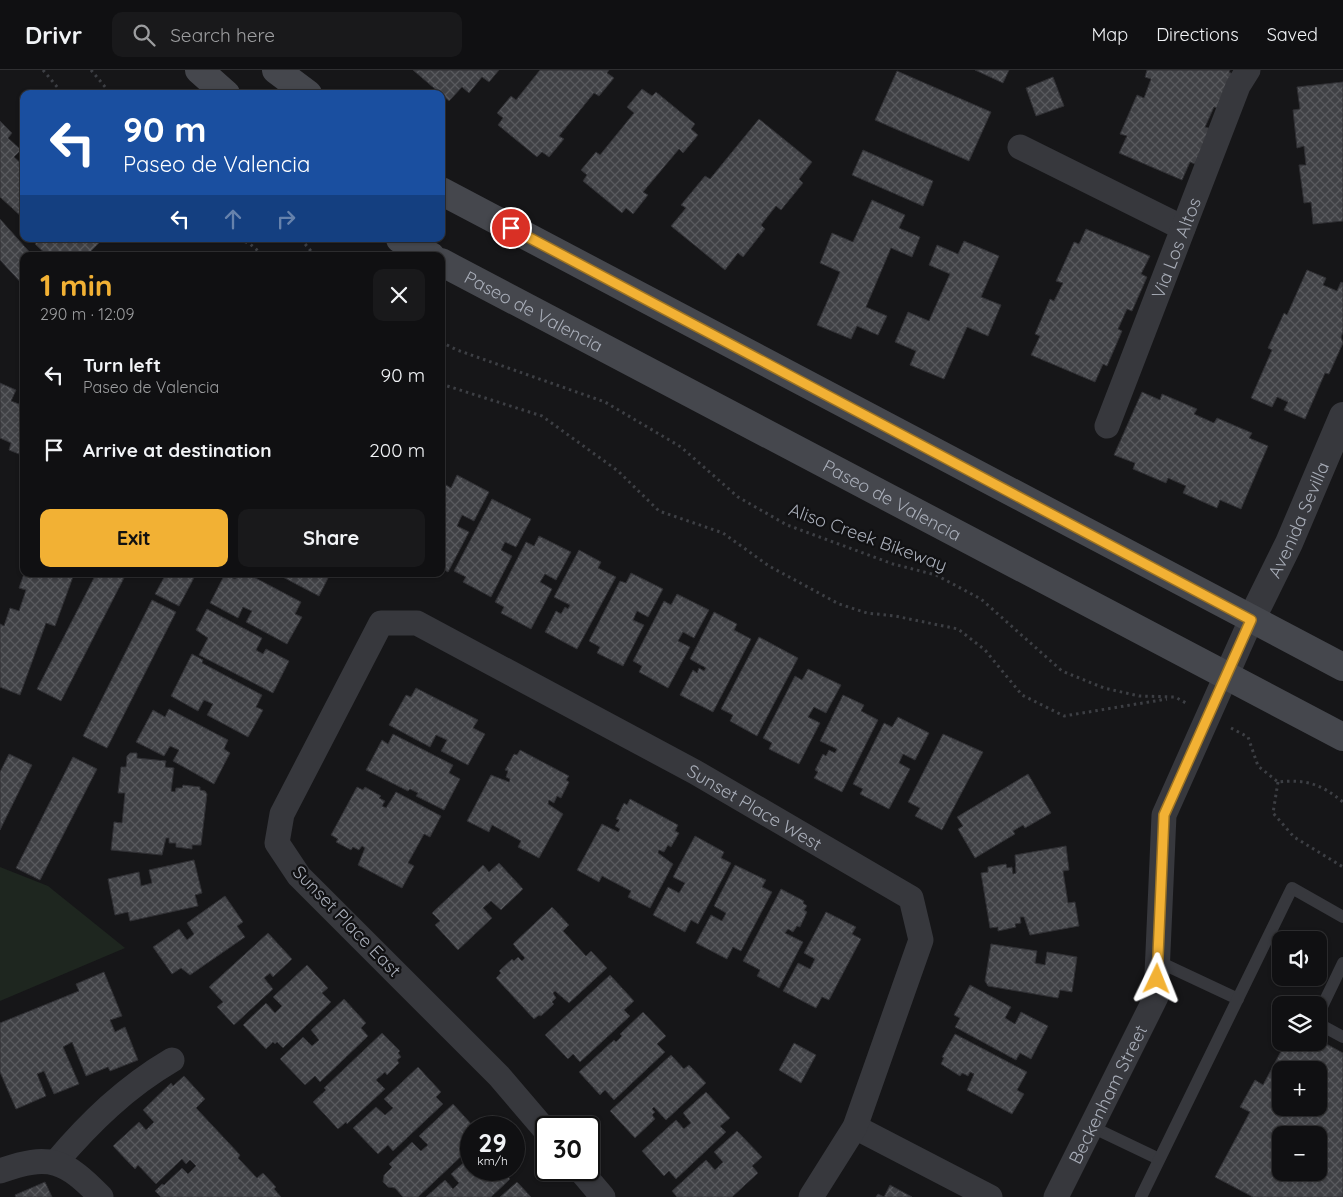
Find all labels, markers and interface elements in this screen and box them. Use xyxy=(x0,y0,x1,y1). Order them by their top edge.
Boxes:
search box xyxy=(112,12,462,57)
text: Drivr xyxy=(25,20,82,50)
icon: search xyxy=(130,21,158,49)
text: Search here xyxy=(170,23,275,47)
text: Map xyxy=(1091,23,1128,46)
text: Directions xyxy=(1156,23,1239,46)
text: Saved xyxy=(1267,23,1318,46)
text: 90 m xyxy=(123,107,206,151)
icon: left xyxy=(40,110,105,175)
text: Paseo de Valencia xyxy=(123,150,310,178)
street label: Via Los Altos xyxy=(1146,194,1206,302)
icon: left xyxy=(166,205,194,233)
icon: ahead xyxy=(219,205,247,233)
icon: right xyxy=(272,205,300,233)
pin xyxy=(490,207,532,249)
icon: arrive xyxy=(497,214,525,242)
street label: Paseo de Valencia xyxy=(461,265,607,357)
text: 1 min xyxy=(40,266,113,304)
button: close xyxy=(373,269,425,321)
text: 290 m · 12:09 xyxy=(40,304,134,324)
text: Turn left xyxy=(83,353,161,377)
icon: left xyxy=(40,361,68,389)
text: 90 m xyxy=(381,363,425,387)
text: Paseo de Valencia xyxy=(83,377,219,397)
icon: arrive xyxy=(40,436,68,464)
text: Arrive at destination xyxy=(83,438,272,462)
text: 200 m xyxy=(369,438,425,462)
street label: Paseo de Valencia xyxy=(819,454,965,546)
street label: Avenida Sevilla xyxy=(1262,458,1334,581)
street label: Aliso Creek Bikeway xyxy=(786,498,950,576)
button: Exit xyxy=(40,509,228,567)
button: Share xyxy=(238,509,425,567)
street label: Sunset Place West xyxy=(683,759,826,855)
street label: Sunset Place East xyxy=(288,860,406,982)
map controls xyxy=(1272,931,1327,1181)
button: sound xyxy=(1272,931,1327,986)
position arrow xyxy=(1130,952,1182,1004)
button: layers xyxy=(1272,996,1327,1051)
street label: Beckenham Street xyxy=(1063,1021,1152,1168)
button: + xyxy=(1272,1061,1327,1116)
speed limit sign: 30 xyxy=(535,1116,600,1181)
button: − xyxy=(1272,1126,1327,1181)
text: 29 xyxy=(478,1127,507,1158)
text: km/h xyxy=(477,1153,508,1168)

